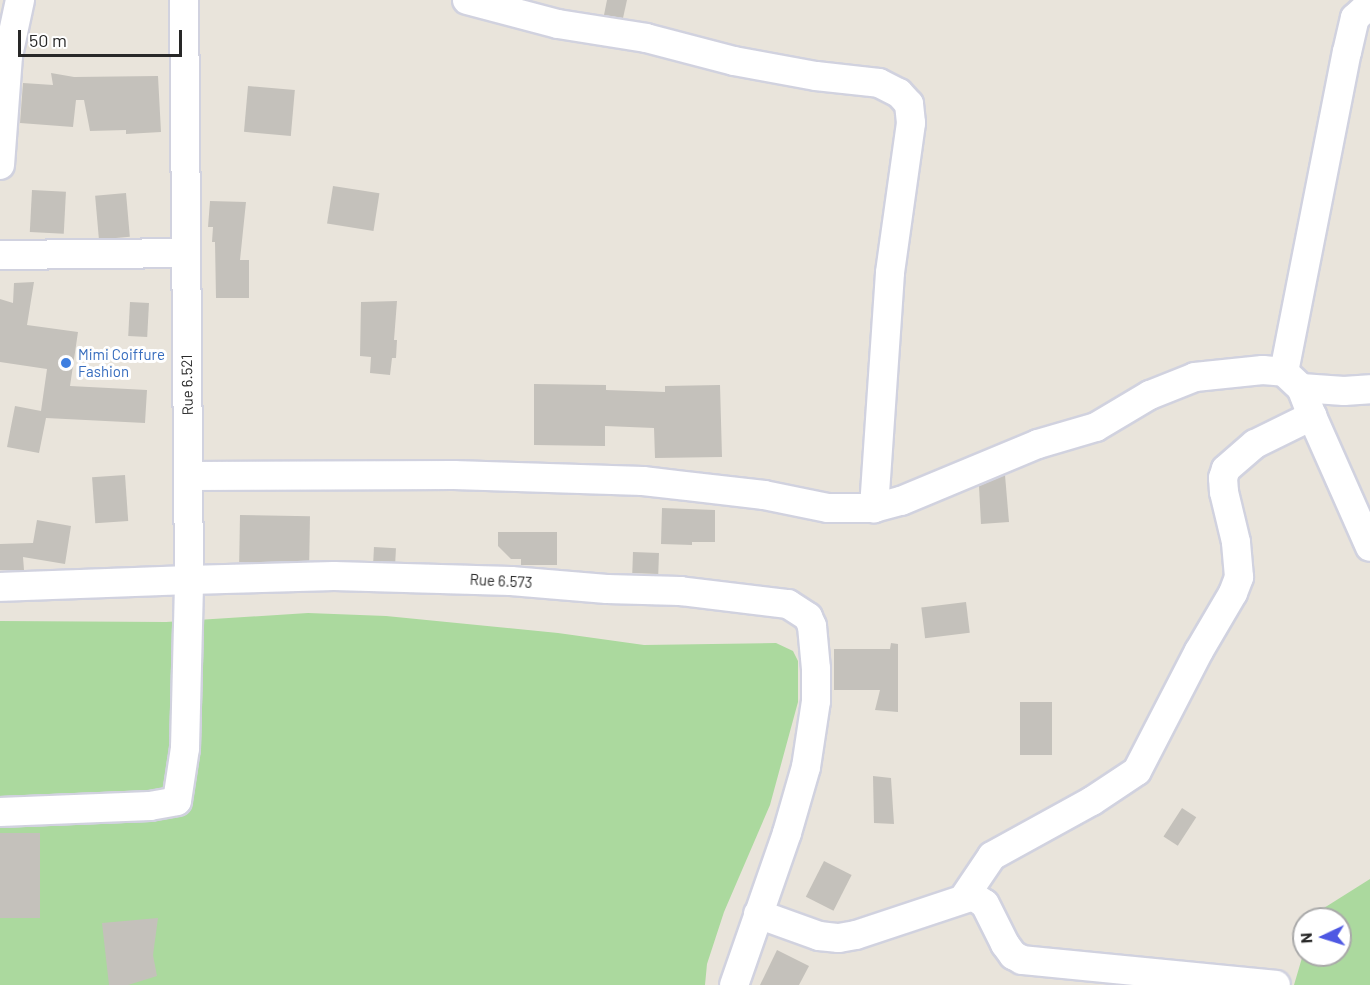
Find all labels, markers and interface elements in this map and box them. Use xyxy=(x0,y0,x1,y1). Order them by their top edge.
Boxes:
scale bar xyxy=(21,18,184,56)
text: 50 m xyxy=(29,29,67,51)
place label: Mimi Coiffure Fashion xyxy=(78,345,165,380)
street label: Rue 6.521 xyxy=(177,354,197,416)
marker: Mimi Coiffure Fashion xyxy=(59,356,73,370)
street label: Rue 6.573 xyxy=(469,570,533,592)
north arrow xyxy=(1292,907,1352,967)
text: N xyxy=(1296,932,1315,944)

